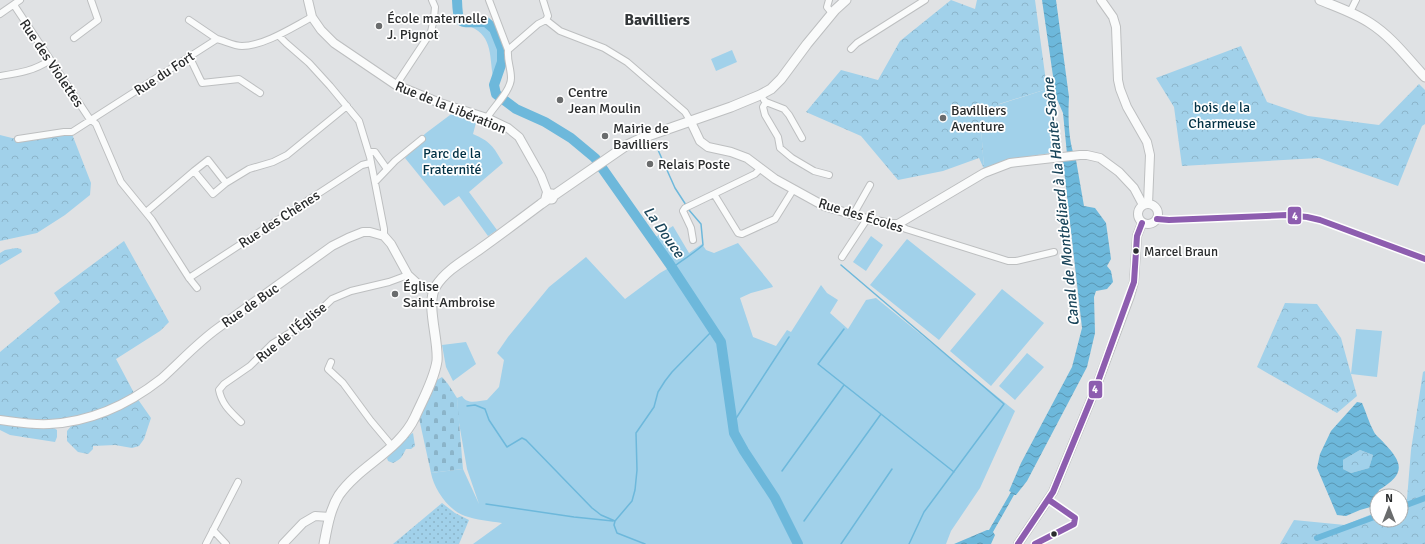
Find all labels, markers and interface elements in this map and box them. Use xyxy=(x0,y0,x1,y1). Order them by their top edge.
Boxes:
place label: École maternelle J. Pignot xyxy=(387,10,487,43)
district label: Bavilliers xyxy=(624,10,690,30)
street label: Rue des Violettes xyxy=(16,16,87,110)
marker: École maternelle J. Pignot xyxy=(374,21,384,31)
street label: Rue du Fort xyxy=(131,48,198,99)
water label: Canal de Montbéliard à la Haute-Saône xyxy=(1039,75,1083,327)
street label: Rue de la Libération xyxy=(393,77,509,138)
place label: Centre Jean Moulin xyxy=(568,84,641,117)
marker: Centre Jean Moulin xyxy=(555,95,565,105)
park label: bois de la Charmeuse xyxy=(1188,99,1256,132)
place label: Bavilliers Aventure xyxy=(951,102,1006,135)
marker: Bavilliers Aventure xyxy=(938,113,948,123)
place label: Mairie de Bavilliers xyxy=(613,120,669,153)
marker: Mairie de Bavilliers xyxy=(600,131,610,141)
park label: Parc de la Fraternité xyxy=(422,145,482,178)
place label: Relais Poste xyxy=(658,156,730,173)
marker: Relais Poste xyxy=(645,159,655,169)
street label: Rue des Chênes xyxy=(236,187,323,252)
street label: Rue des Écoles xyxy=(816,194,905,236)
water label: La Douce xyxy=(640,203,689,262)
line badge: 4 xyxy=(1287,206,1302,225)
text: 4 xyxy=(1292,210,1298,223)
place label: Marcel Braun xyxy=(1144,244,1218,260)
marker: Marcel Braun xyxy=(1131,246,1141,256)
place label: Église Saint-Ambroise xyxy=(403,278,495,311)
street label: Rue de Buc xyxy=(218,279,283,331)
marker: Église Saint-Ambroise xyxy=(390,289,400,299)
street label: Rue de l'Église xyxy=(253,299,330,366)
line badge: 4 xyxy=(1088,380,1103,399)
text: 4 xyxy=(1092,383,1098,396)
north arrow xyxy=(1369,488,1409,528)
text: N xyxy=(1385,492,1393,505)
unlabelled marker xyxy=(1049,529,1059,539)

